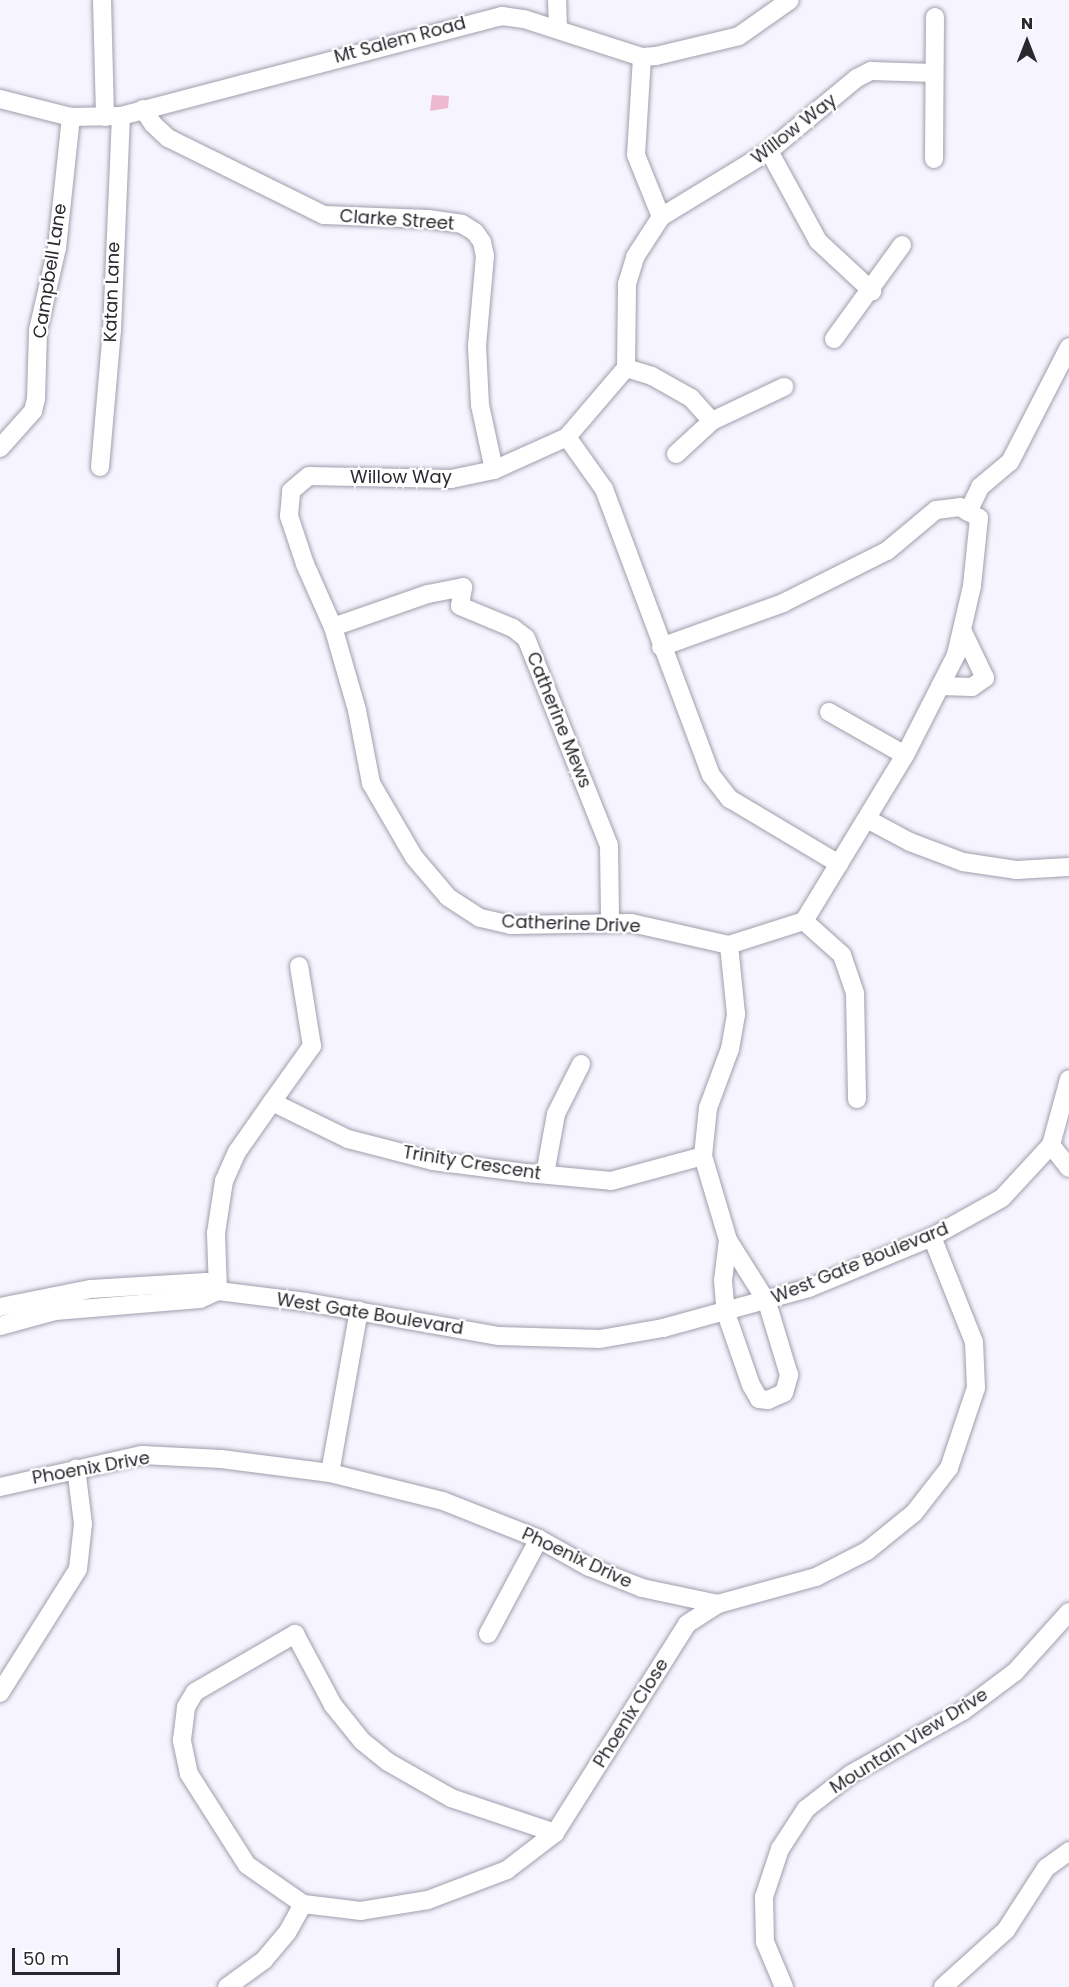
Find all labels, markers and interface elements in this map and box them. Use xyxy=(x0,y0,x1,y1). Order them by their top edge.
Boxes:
street label: Mt Salem Road xyxy=(332,12,468,68)
north arrow xyxy=(997,12,1057,72)
text: N xyxy=(1021,12,1033,35)
street label: Willow Way xyxy=(747,89,841,169)
street label: Campbell Lane xyxy=(29,202,71,340)
street label: Clarke Street xyxy=(339,205,455,235)
street label: Katan Lane xyxy=(99,241,125,343)
street label: Willow Way xyxy=(350,466,452,488)
street label: Catherine Mews xyxy=(522,649,596,791)
street label: Catherine Drive xyxy=(501,911,641,937)
street label: Trinity Crescent xyxy=(401,1141,543,1185)
street label: West Gate Boulevard xyxy=(768,1218,952,1308)
street label: West Gate Boulevard xyxy=(275,1289,465,1339)
street label: Phoenix Drive xyxy=(30,1447,152,1489)
street label: Phoenix Drive xyxy=(518,1523,636,1593)
street label: Phoenix Close xyxy=(589,1655,673,1771)
street label: Mountain View Drive xyxy=(826,1684,992,1798)
scale bar xyxy=(15,1936,123,1974)
text: 50 m xyxy=(23,1946,69,1971)

